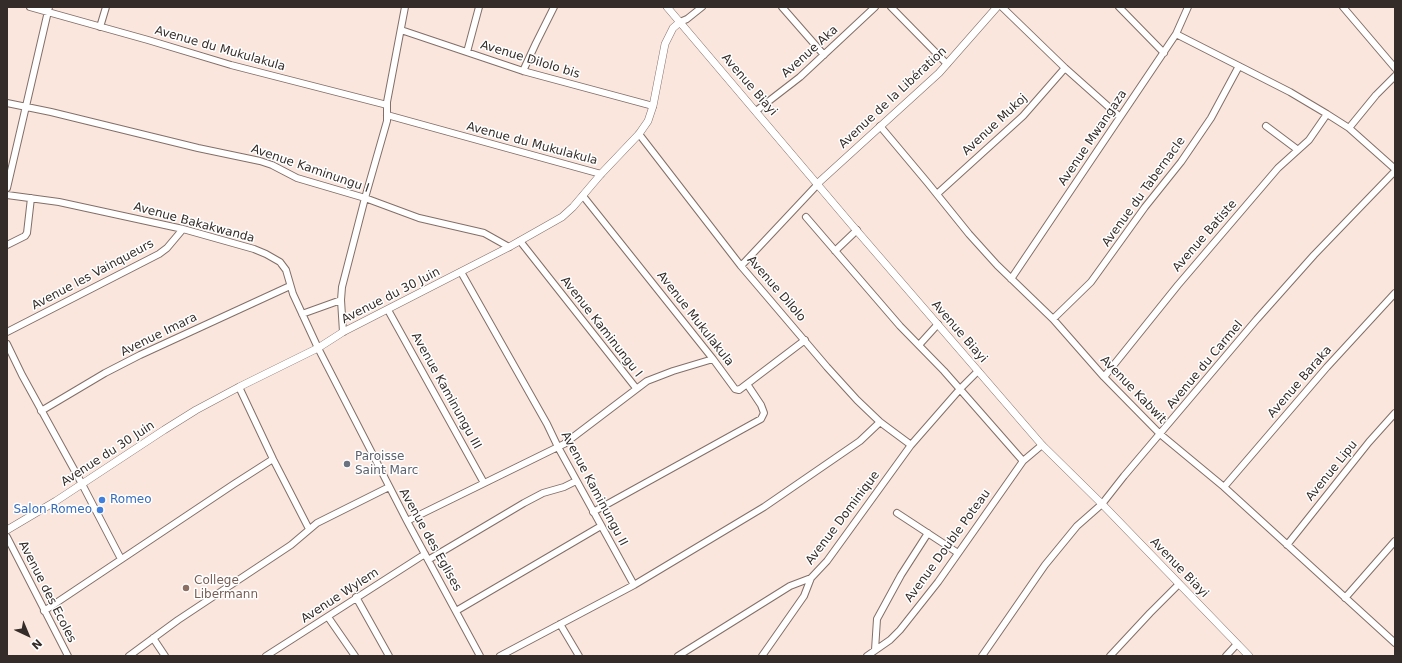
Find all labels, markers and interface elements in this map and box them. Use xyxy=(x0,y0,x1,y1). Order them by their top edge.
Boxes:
street label: Avenue du Mukulakula xyxy=(153,23,287,75)
street label: Avenue Aka xyxy=(779,23,841,81)
street label: Avenue Dilolo bis xyxy=(478,38,582,82)
street label: Avenue de la Libération xyxy=(836,44,950,152)
street label: Avenue Biayi xyxy=(718,51,780,119)
street label: Avenue Mwangaza xyxy=(1056,87,1130,189)
street label: Avenue Mukoj xyxy=(960,91,1030,159)
street label: Avenue du Mukulakula xyxy=(465,120,599,168)
street label: Avenue du Tabernacle xyxy=(1099,134,1189,250)
street label: Avenue Kaminungu I xyxy=(249,142,371,196)
street label: Avenue Batiste xyxy=(1170,197,1240,275)
street label: Avenue Bakakwanda xyxy=(132,200,256,246)
street label: Avenue les Vainqueurs xyxy=(30,237,156,313)
street label: Avenue Dilolo xyxy=(744,253,808,325)
street label: Avenue du 30 Juin xyxy=(339,265,443,327)
street label: Avenue Mukulakula xyxy=(654,269,736,369)
street label: Avenue Kaminungu I xyxy=(557,274,645,380)
street label: Avenue Biayi xyxy=(928,298,990,366)
street label: Avenue Imara xyxy=(118,310,200,360)
street label: Avenue du Carmel xyxy=(1164,318,1246,412)
street label: Avenue Kaminungu III xyxy=(408,330,484,452)
street label: Avenue Baraka xyxy=(1265,343,1335,421)
street label: Avenue Kabwit xyxy=(1097,353,1169,427)
street label: Avenue du 30 Juin xyxy=(59,418,157,490)
street label: Avenue Kaminungu II xyxy=(558,429,630,549)
street label: Avenue Lipu xyxy=(1303,438,1361,504)
place label: Paroisse Saint Marc xyxy=(355,450,418,478)
marker: Paroisse Saint Marc xyxy=(342,459,352,469)
street label: Avenue Dominique xyxy=(803,468,883,568)
street label: Avenue des Eglises xyxy=(396,486,464,594)
street label: Avenue Double Poteau xyxy=(902,487,994,605)
place label: Romeo xyxy=(110,493,152,507)
marker: Romeo xyxy=(97,495,107,505)
place label: Salon Romeo xyxy=(13,503,92,517)
marker: Salon Romeo xyxy=(95,505,105,515)
street label: Avenue Biayi xyxy=(1147,535,1211,601)
street label: Avenue des Ecoles xyxy=(15,539,79,645)
street label: Avenue Wylem xyxy=(299,566,381,626)
place label: College Libermann xyxy=(194,574,258,602)
marker: College Libermann xyxy=(181,583,191,593)
north arrow xyxy=(8,615,48,655)
text: N xyxy=(29,636,45,652)

